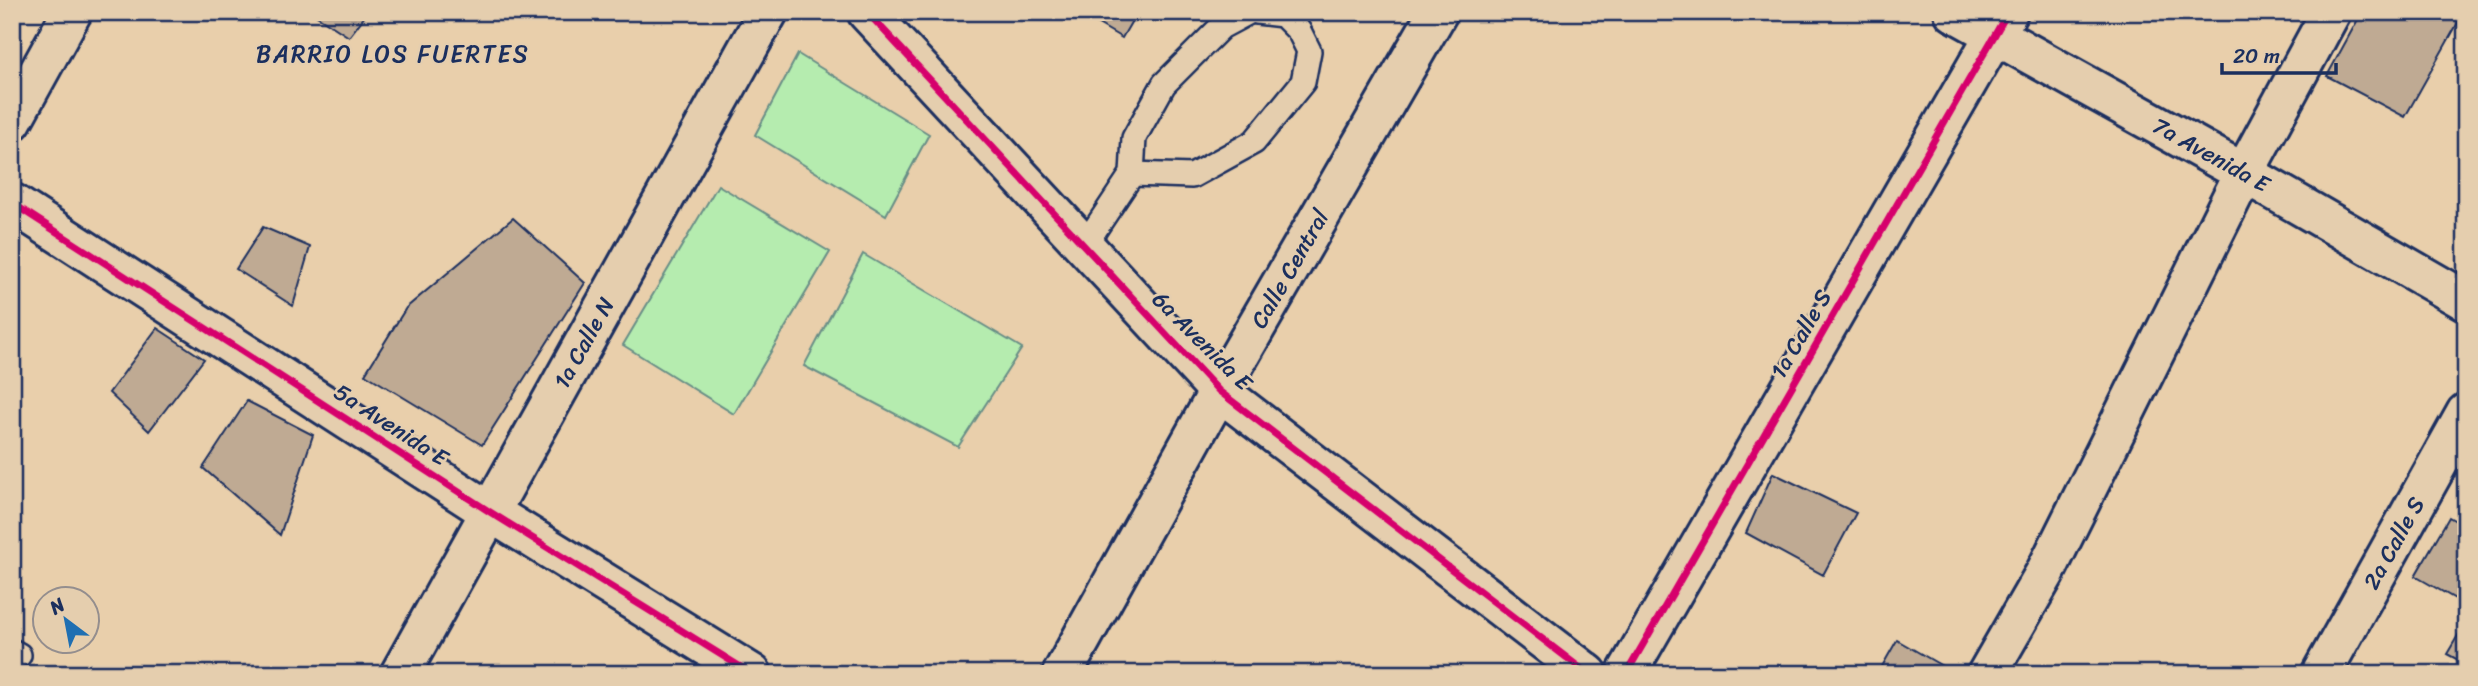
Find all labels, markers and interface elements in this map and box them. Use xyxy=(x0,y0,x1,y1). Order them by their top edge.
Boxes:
scale bar xyxy=(2222,32,2336,76)
district label: BARRIO LOS FUERTES xyxy=(256,33,530,75)
text: 20 m xyxy=(2233,37,2280,75)
street label: 7a Avenida E xyxy=(2144,106,2279,205)
street label: Calle Central xyxy=(1239,201,1341,337)
street label: 6a Avenida E xyxy=(1142,281,1263,402)
street label: 1a Calle S xyxy=(1759,281,1843,387)
street label: 1a Calle N xyxy=(542,289,626,397)
street label: 5a Avenida E xyxy=(325,372,458,478)
street label: 2a Calle S xyxy=(2352,489,2436,597)
north arrow xyxy=(32,584,102,654)
text: N xyxy=(42,588,72,624)

